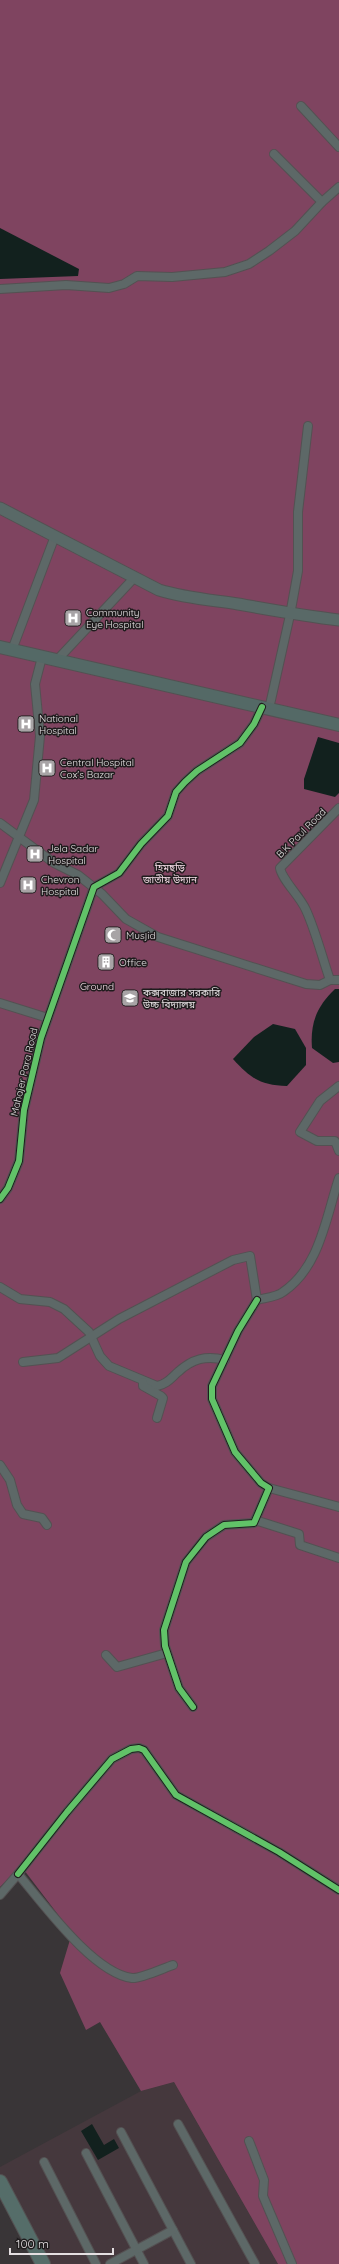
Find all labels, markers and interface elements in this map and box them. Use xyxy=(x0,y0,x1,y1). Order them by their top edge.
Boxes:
place label: Community Eye Hospital xyxy=(86,606,143,631)
hospital icon: Community Eye Hospital xyxy=(63,608,83,628)
place label: National Hospital xyxy=(39,712,78,737)
hospital icon: National Hospital xyxy=(16,714,36,734)
place label: Central Hospital Cox's Bazar xyxy=(60,756,134,781)
hospital icon: Central Hospital Cox's Bazar xyxy=(37,758,57,778)
street label: B.K Paul Road xyxy=(273,805,329,861)
place label: Jela Sadar Hospital xyxy=(48,842,98,867)
hospital icon: Jela Sadar Hospital xyxy=(25,844,45,864)
park label: হিমছড়ি জাতীয় উদ্যান xyxy=(142,861,198,886)
place label: Chevron Hospital xyxy=(41,873,80,898)
hospital icon: Chevron Hospital xyxy=(18,875,38,895)
mosque icon: Musjid xyxy=(103,925,123,945)
place label: Musjid xyxy=(126,929,156,942)
building icon: Office xyxy=(96,952,116,972)
place label: Office xyxy=(119,956,147,969)
park label: Ground xyxy=(80,980,114,993)
place label: কক্সবাজার সরকারি উচ্চ বিদ্যালয় xyxy=(142,986,221,1011)
school or university icon: কক্সবাজার সরকারি উচ্চ বিদ্যালয় xyxy=(120,988,140,1008)
street label: Mahajer Para Road xyxy=(8,1027,40,1117)
scale bar xyxy=(10,2230,113,2256)
text: 100 m xyxy=(16,2236,49,2251)

